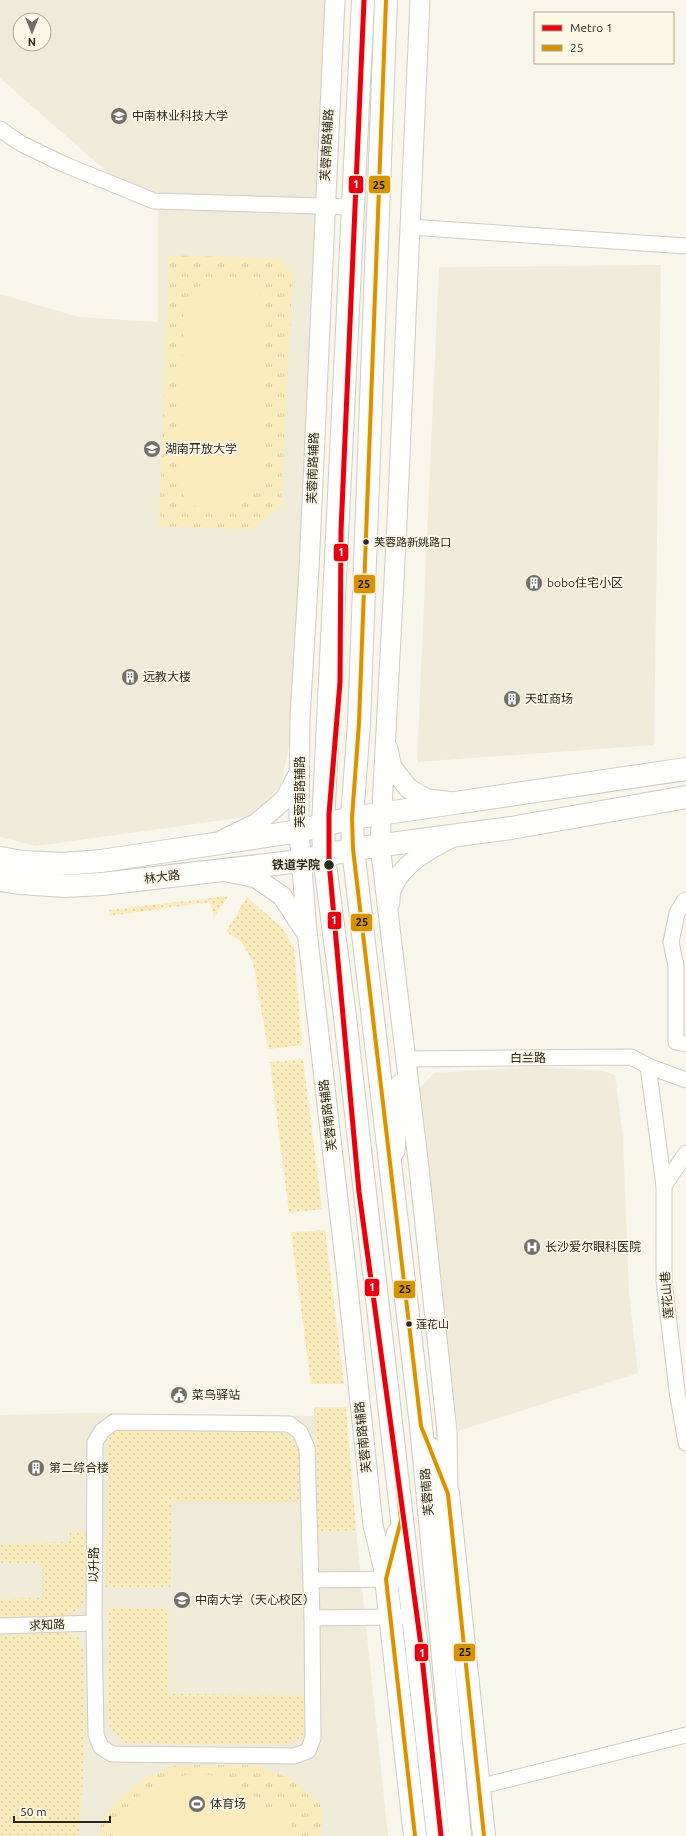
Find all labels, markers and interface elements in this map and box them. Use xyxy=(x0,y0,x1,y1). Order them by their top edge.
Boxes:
north arrow xyxy=(12,12,52,52)
legend xyxy=(534,12,674,64)
text: Metro 1 xyxy=(570,21,613,34)
text: N xyxy=(28,36,36,48)
text: 25 xyxy=(570,41,584,54)
school or university icon: 中南林业科技大学 xyxy=(109,106,129,126)
place label: 中南林业科技大学 xyxy=(132,109,228,122)
street label: 芙蓉南路辅路 xyxy=(318,109,335,181)
line badge: 1 xyxy=(348,175,364,194)
line badge: 25 xyxy=(368,175,391,194)
text: 1 xyxy=(353,178,359,190)
text: 25 xyxy=(373,179,385,191)
street label: 芙蓉南路辅路 xyxy=(305,432,320,504)
school or university icon: 湖南开放大学 xyxy=(142,439,162,459)
place label: 湖南开放大学 xyxy=(165,442,237,455)
place label: 芙蓉路新姚路口 xyxy=(374,536,451,548)
marker: 芙蓉路新姚路口 xyxy=(361,537,371,547)
line badge: 1 xyxy=(333,543,349,562)
text: 1 xyxy=(338,546,344,558)
building icon: bobo住宅小区 xyxy=(524,573,544,593)
line badge: 25 xyxy=(353,574,376,594)
place label: bobo住宅小区 xyxy=(547,576,623,589)
text: 25 xyxy=(358,578,370,590)
building icon: 远教大楼 xyxy=(120,667,140,687)
place label: 远教大楼 xyxy=(143,670,191,683)
building icon: 天虹商场 xyxy=(502,689,522,709)
place label: 天虹商场 xyxy=(525,692,573,705)
street label: 芙蓉南路辅路 xyxy=(293,756,306,828)
place label: 铁道学院 xyxy=(272,858,320,871)
marker: 铁道学院 xyxy=(322,858,336,872)
street label: 林大路 xyxy=(143,868,181,885)
line badge: 1 xyxy=(327,911,342,930)
line badge: 25 xyxy=(350,913,373,932)
text: 1 xyxy=(331,914,337,926)
text: 25 xyxy=(356,916,368,928)
street label: 白兰路 xyxy=(510,1051,546,1064)
street label: 芙蓉南路辅路 xyxy=(317,1079,338,1152)
hospital icon: 长沙爱尔眼科医院 xyxy=(522,1237,542,1257)
place label: 长沙爱尔眼科医院 xyxy=(545,1240,641,1253)
street label: 莲花山巷 xyxy=(658,1271,675,1320)
line badge: 1 xyxy=(364,1278,380,1297)
line badge: 25 xyxy=(393,1280,416,1299)
text: 1 xyxy=(369,1281,375,1293)
text: 25 xyxy=(399,1283,411,1295)
place label: 莲花山 xyxy=(416,1318,449,1330)
marker: 莲花山 xyxy=(404,1319,414,1329)
public building icon: 菜鸟驿站 xyxy=(169,1385,189,1405)
place label: 菜鸟驿站 xyxy=(192,1388,240,1401)
street label: 芙蓉南路辅路 xyxy=(352,1401,373,1474)
building icon: 第二综合楼 xyxy=(26,1458,46,1478)
place label: 第二综合楼 xyxy=(49,1461,109,1474)
street label: 芙蓉南路 xyxy=(418,1468,435,1517)
street label: 以升路 xyxy=(87,1547,100,1583)
school or university icon: 中南大学（天心校区） xyxy=(172,1590,192,1610)
place label: 中南大学（天心校区） xyxy=(195,1593,315,1606)
street label: 求知路 xyxy=(29,1617,65,1632)
line badge: 1 xyxy=(414,1643,429,1662)
line badge: 25 xyxy=(453,1643,476,1662)
text: 25 xyxy=(459,1646,471,1658)
text: 1 xyxy=(419,1647,425,1659)
sports icon: 体育场 xyxy=(187,1794,207,1814)
place label: 体育场 xyxy=(210,1797,246,1810)
scale bar xyxy=(14,1798,110,1824)
text: 50 m xyxy=(20,1805,47,1818)

